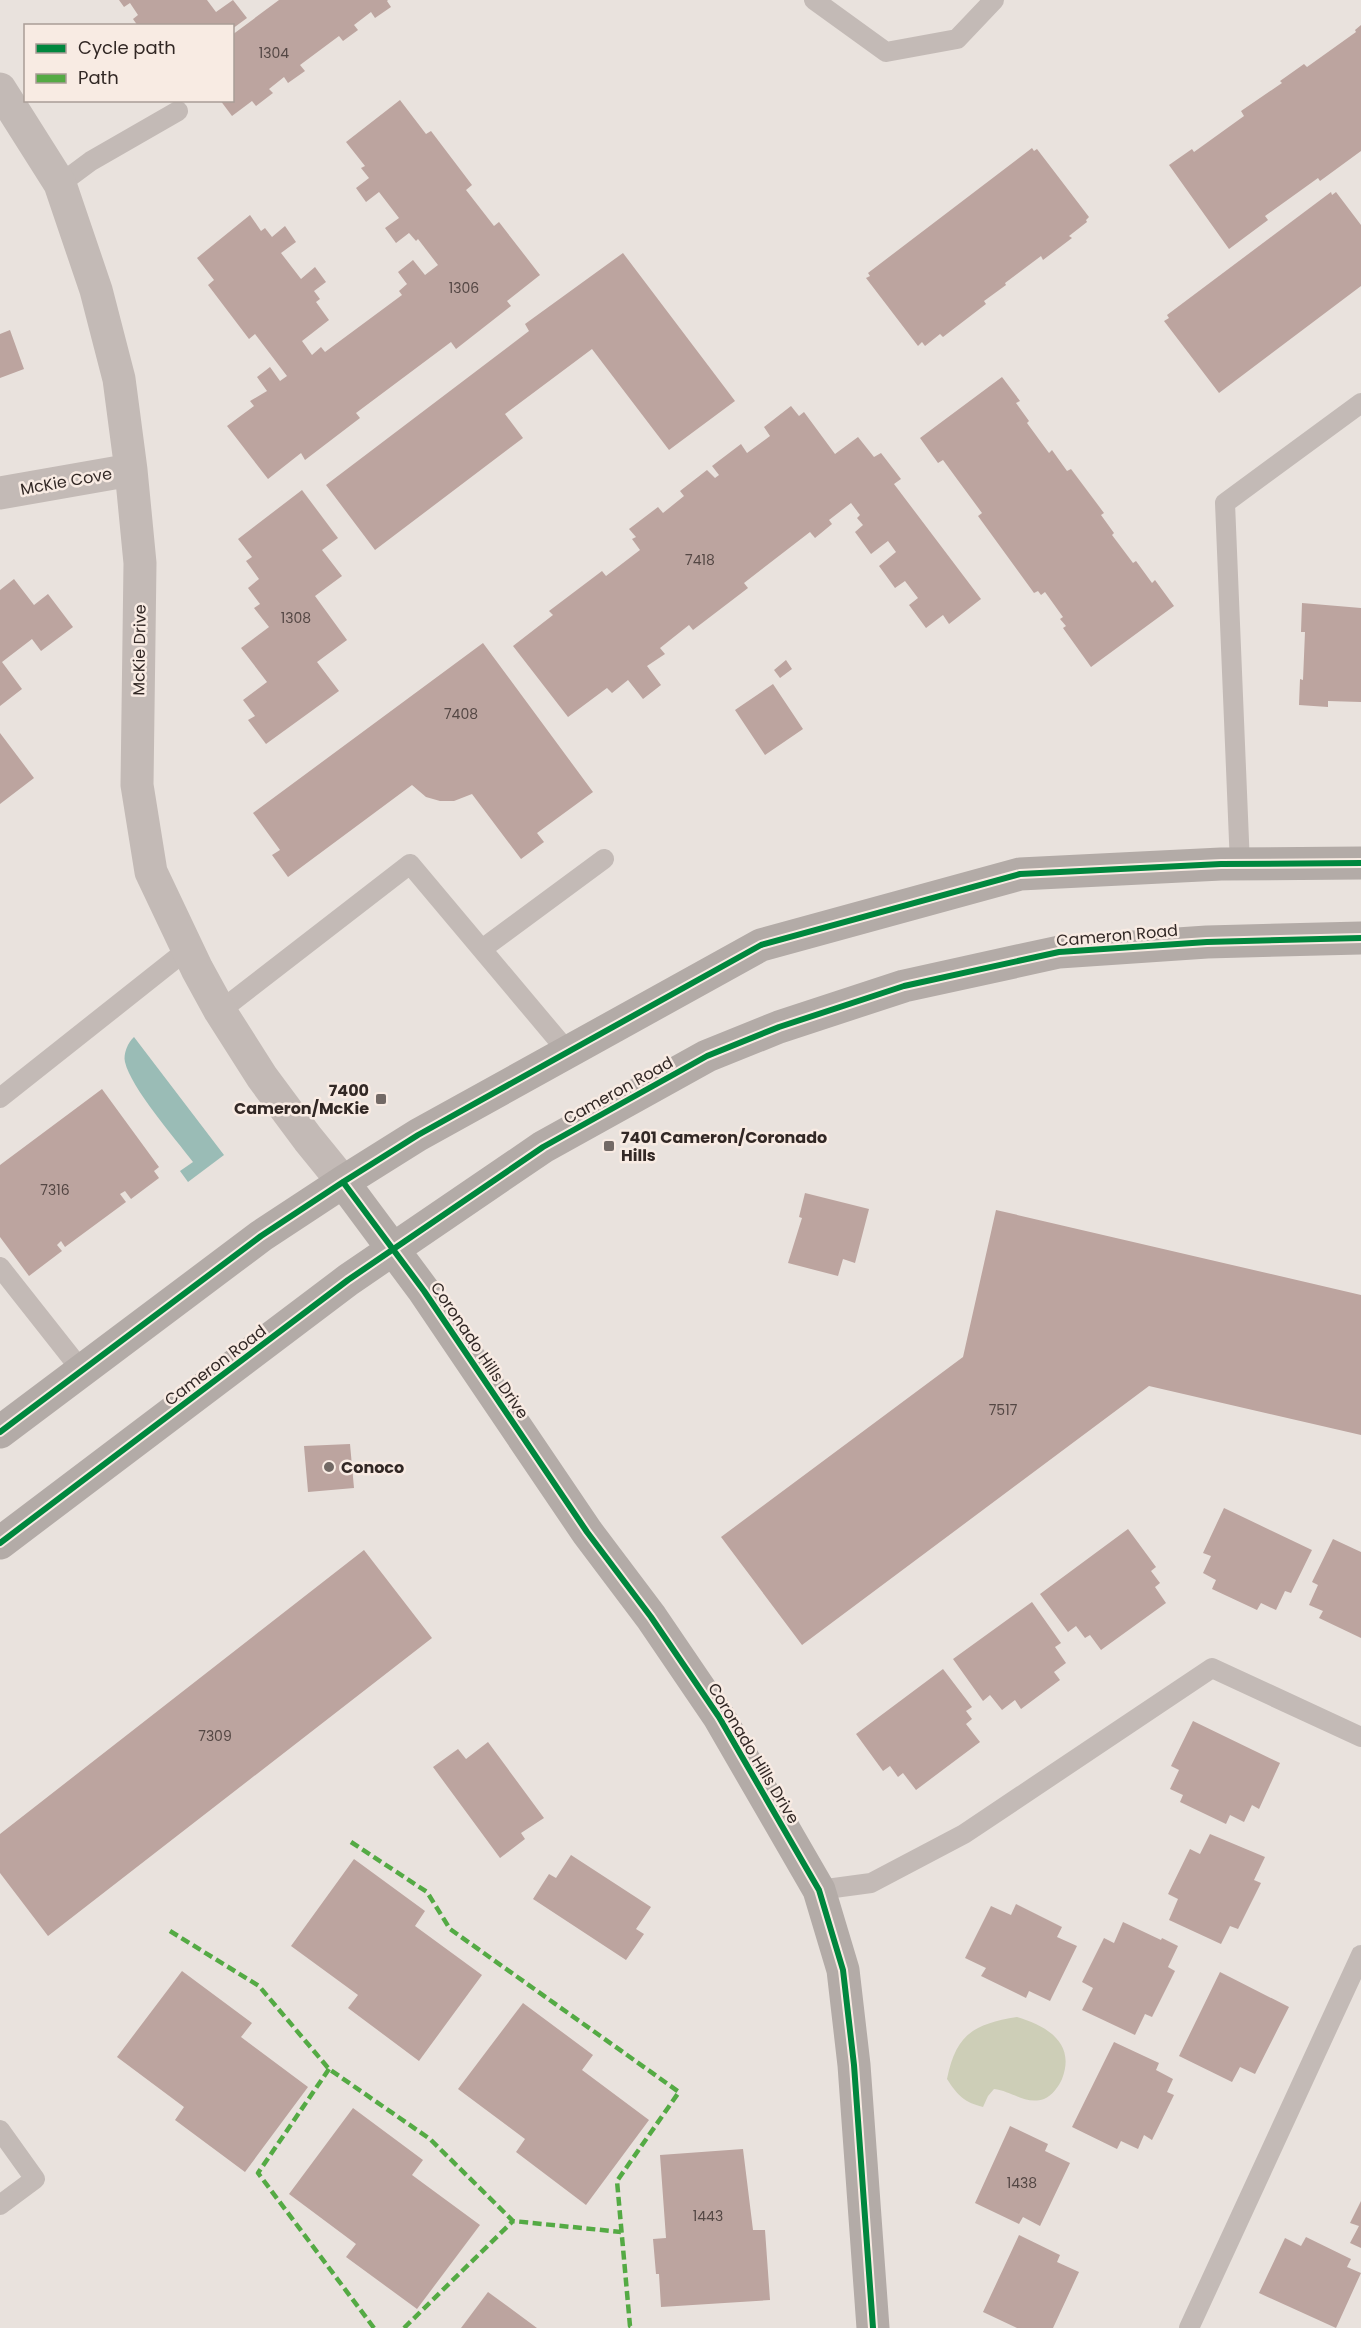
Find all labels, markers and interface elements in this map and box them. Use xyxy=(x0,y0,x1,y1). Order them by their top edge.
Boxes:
legend xyxy=(24,24,234,102)
text: Cycle path xyxy=(78,35,176,60)
house number: 1304 xyxy=(259,43,289,63)
text: Path xyxy=(78,65,119,90)
house number: 1306 xyxy=(449,278,479,298)
street label: McKie Cove xyxy=(18,462,114,501)
house number: 7418 xyxy=(685,550,715,570)
street label: McKie Drive xyxy=(127,604,152,696)
house number: 1308 xyxy=(281,608,311,628)
house number: 7408 xyxy=(444,704,478,724)
street label: Cameron Road xyxy=(1055,919,1179,952)
street label: Cameron Road xyxy=(559,1051,677,1130)
place label: 7400 Cameron/McKie xyxy=(234,1079,369,1120)
marker: 7400 Cameron/McKie xyxy=(374,1092,388,1106)
place label: 7401 Cameron/Coronado Hills xyxy=(621,1126,827,1167)
marker: 7401 Cameron/Coronado Hills xyxy=(602,1139,616,1153)
house number: 7316 xyxy=(40,1180,70,1200)
street label: Coronado Hills Drive xyxy=(425,1277,534,1423)
street label: Cameron Road xyxy=(160,1320,271,1411)
house number: 7517 xyxy=(989,1400,1018,1420)
place label: Conoco xyxy=(341,1456,404,1479)
marker: Conoco xyxy=(322,1460,336,1474)
street label: Coronado Hills Drive xyxy=(702,1678,805,1828)
house number: 7309 xyxy=(198,1726,232,1746)
house number: 1438 xyxy=(1007,2173,1037,2193)
house number: 1443 xyxy=(693,2206,723,2226)

